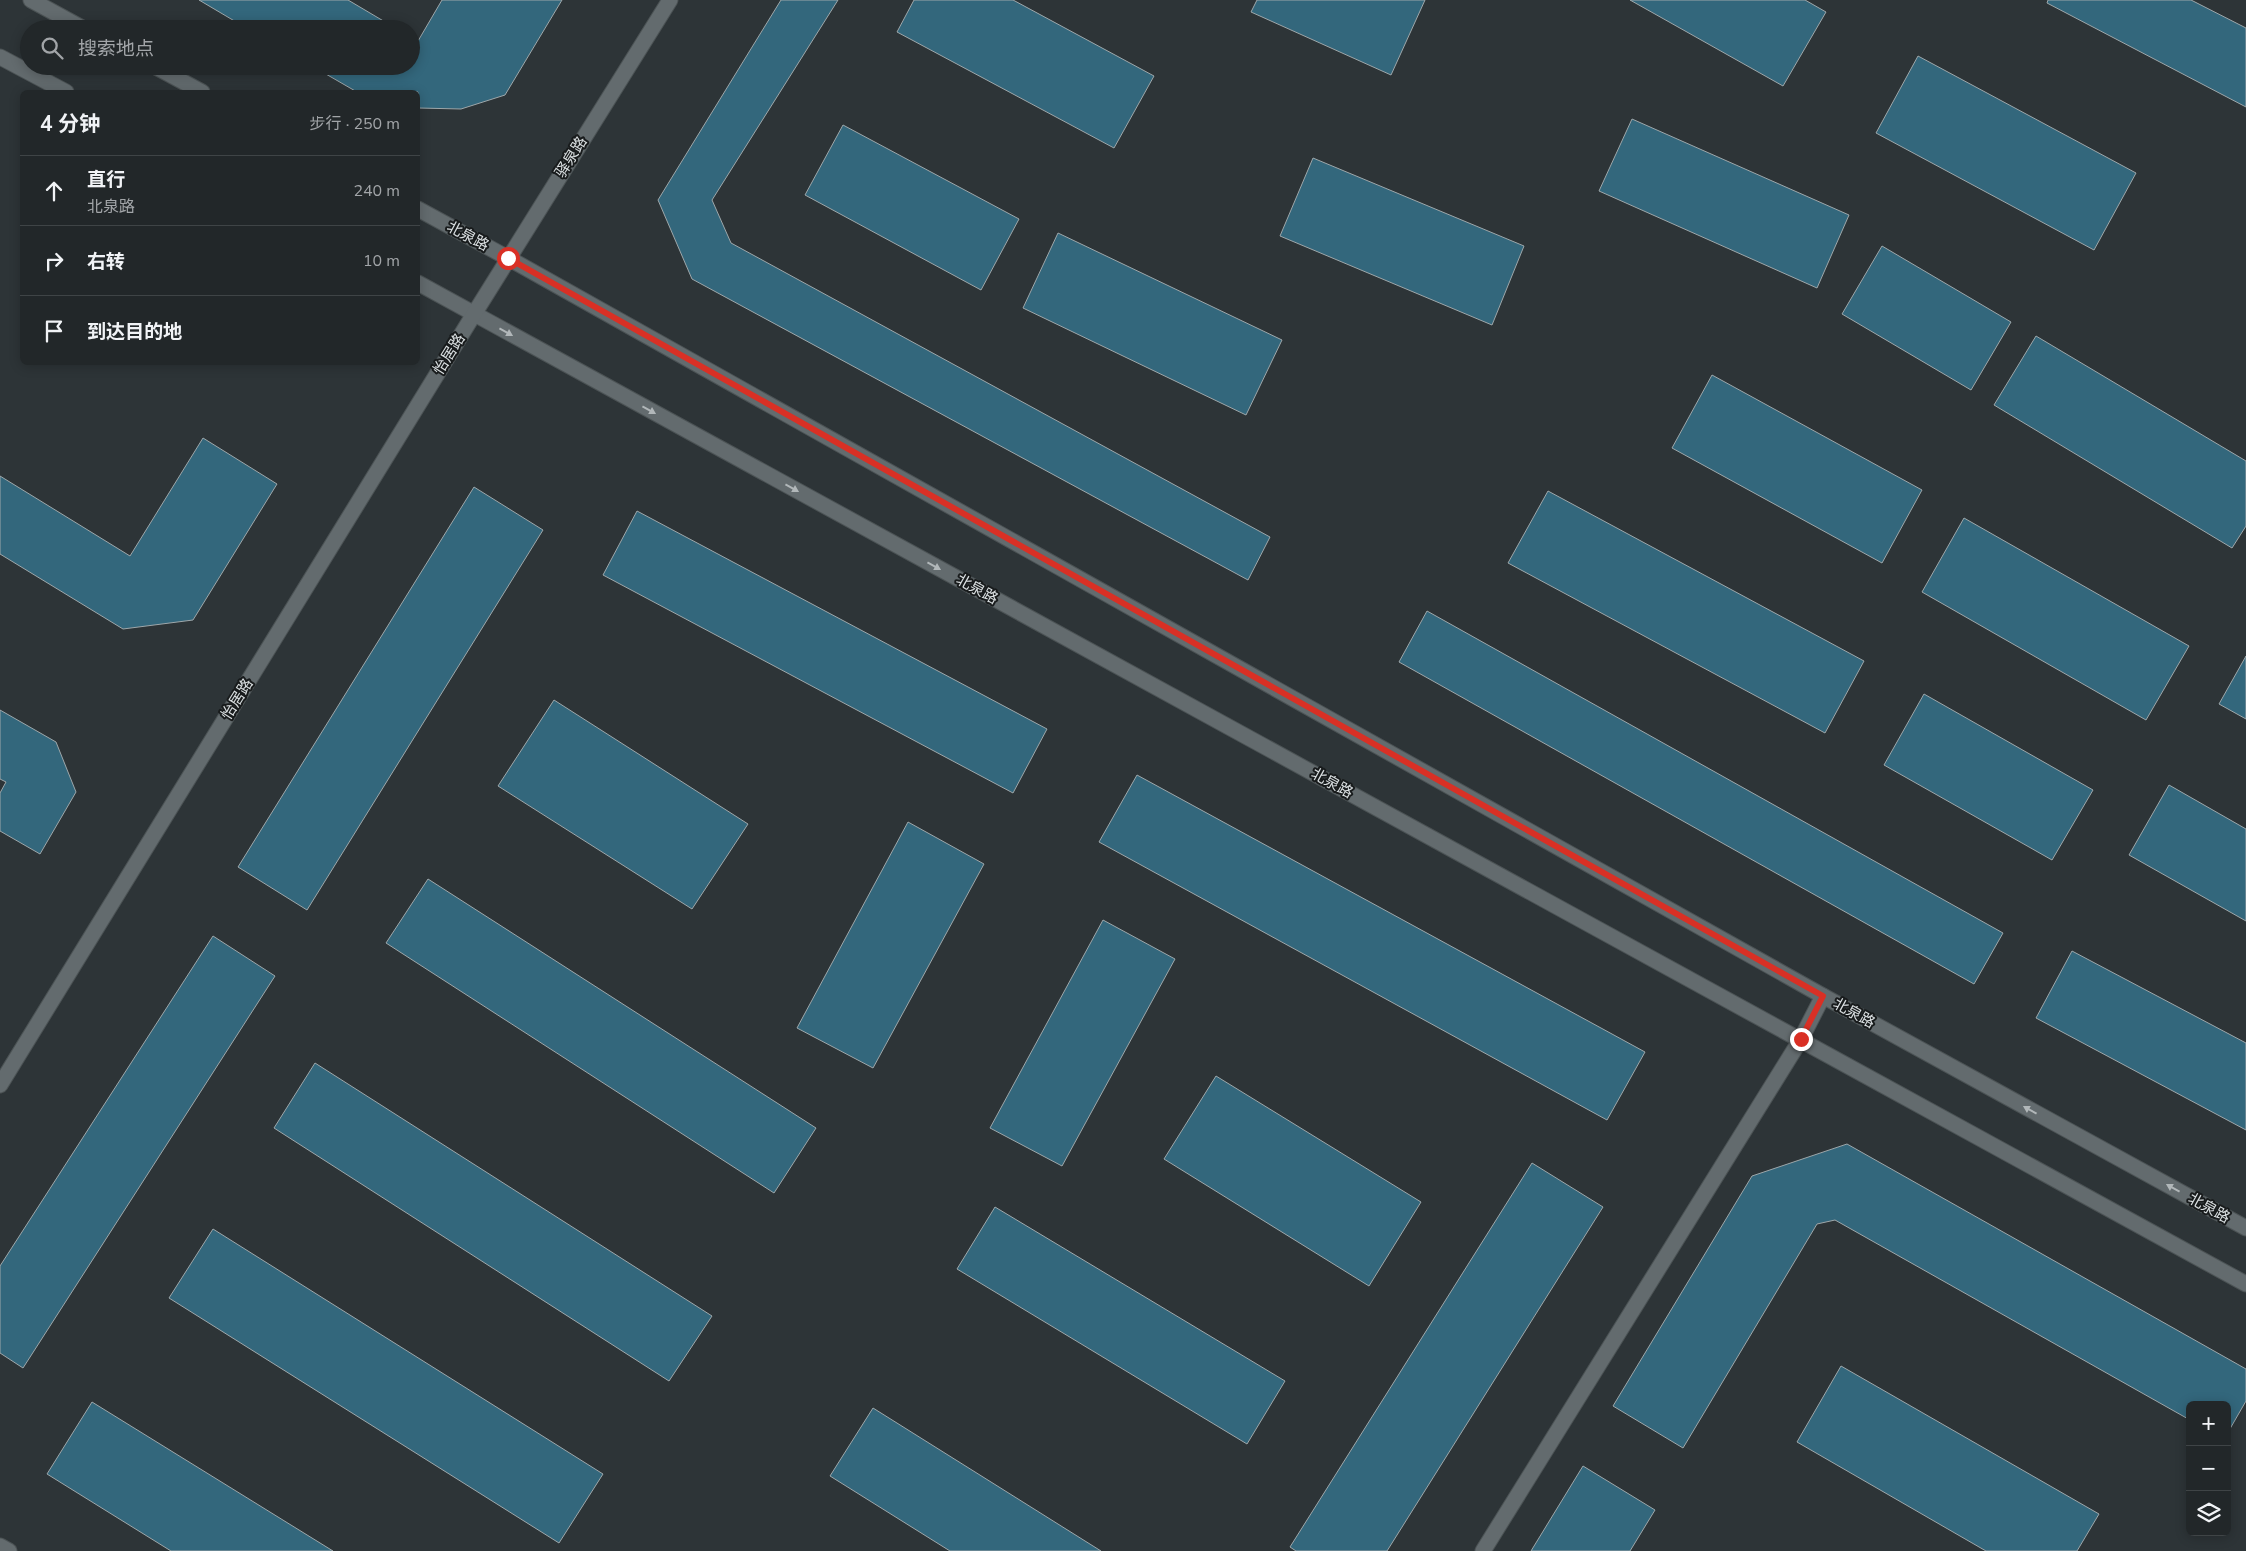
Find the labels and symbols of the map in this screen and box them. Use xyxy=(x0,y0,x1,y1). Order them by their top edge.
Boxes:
street label: 驿泉路 xyxy=(551,133,591,181)
street label: 北泉路 xyxy=(443,217,493,255)
route start xyxy=(497,247,520,270)
one-way arrow xyxy=(499,328,514,336)
street label: 怡居路 xyxy=(429,330,469,378)
one-way arrow xyxy=(642,406,656,414)
one-way arrow xyxy=(785,483,798,492)
one-way arrow xyxy=(928,561,941,570)
street label: 北泉路 xyxy=(952,569,1002,609)
street label: 怡居路 xyxy=(217,675,257,723)
street label: 北泉路 xyxy=(1307,763,1357,803)
street label: 北泉路 xyxy=(1829,993,1879,1033)
route end xyxy=(1790,1028,1813,1051)
one-way arrow xyxy=(2023,1106,2037,1114)
one-way arrow xyxy=(2165,1184,2180,1192)
street label: 北泉路 xyxy=(2184,1188,2234,1228)

